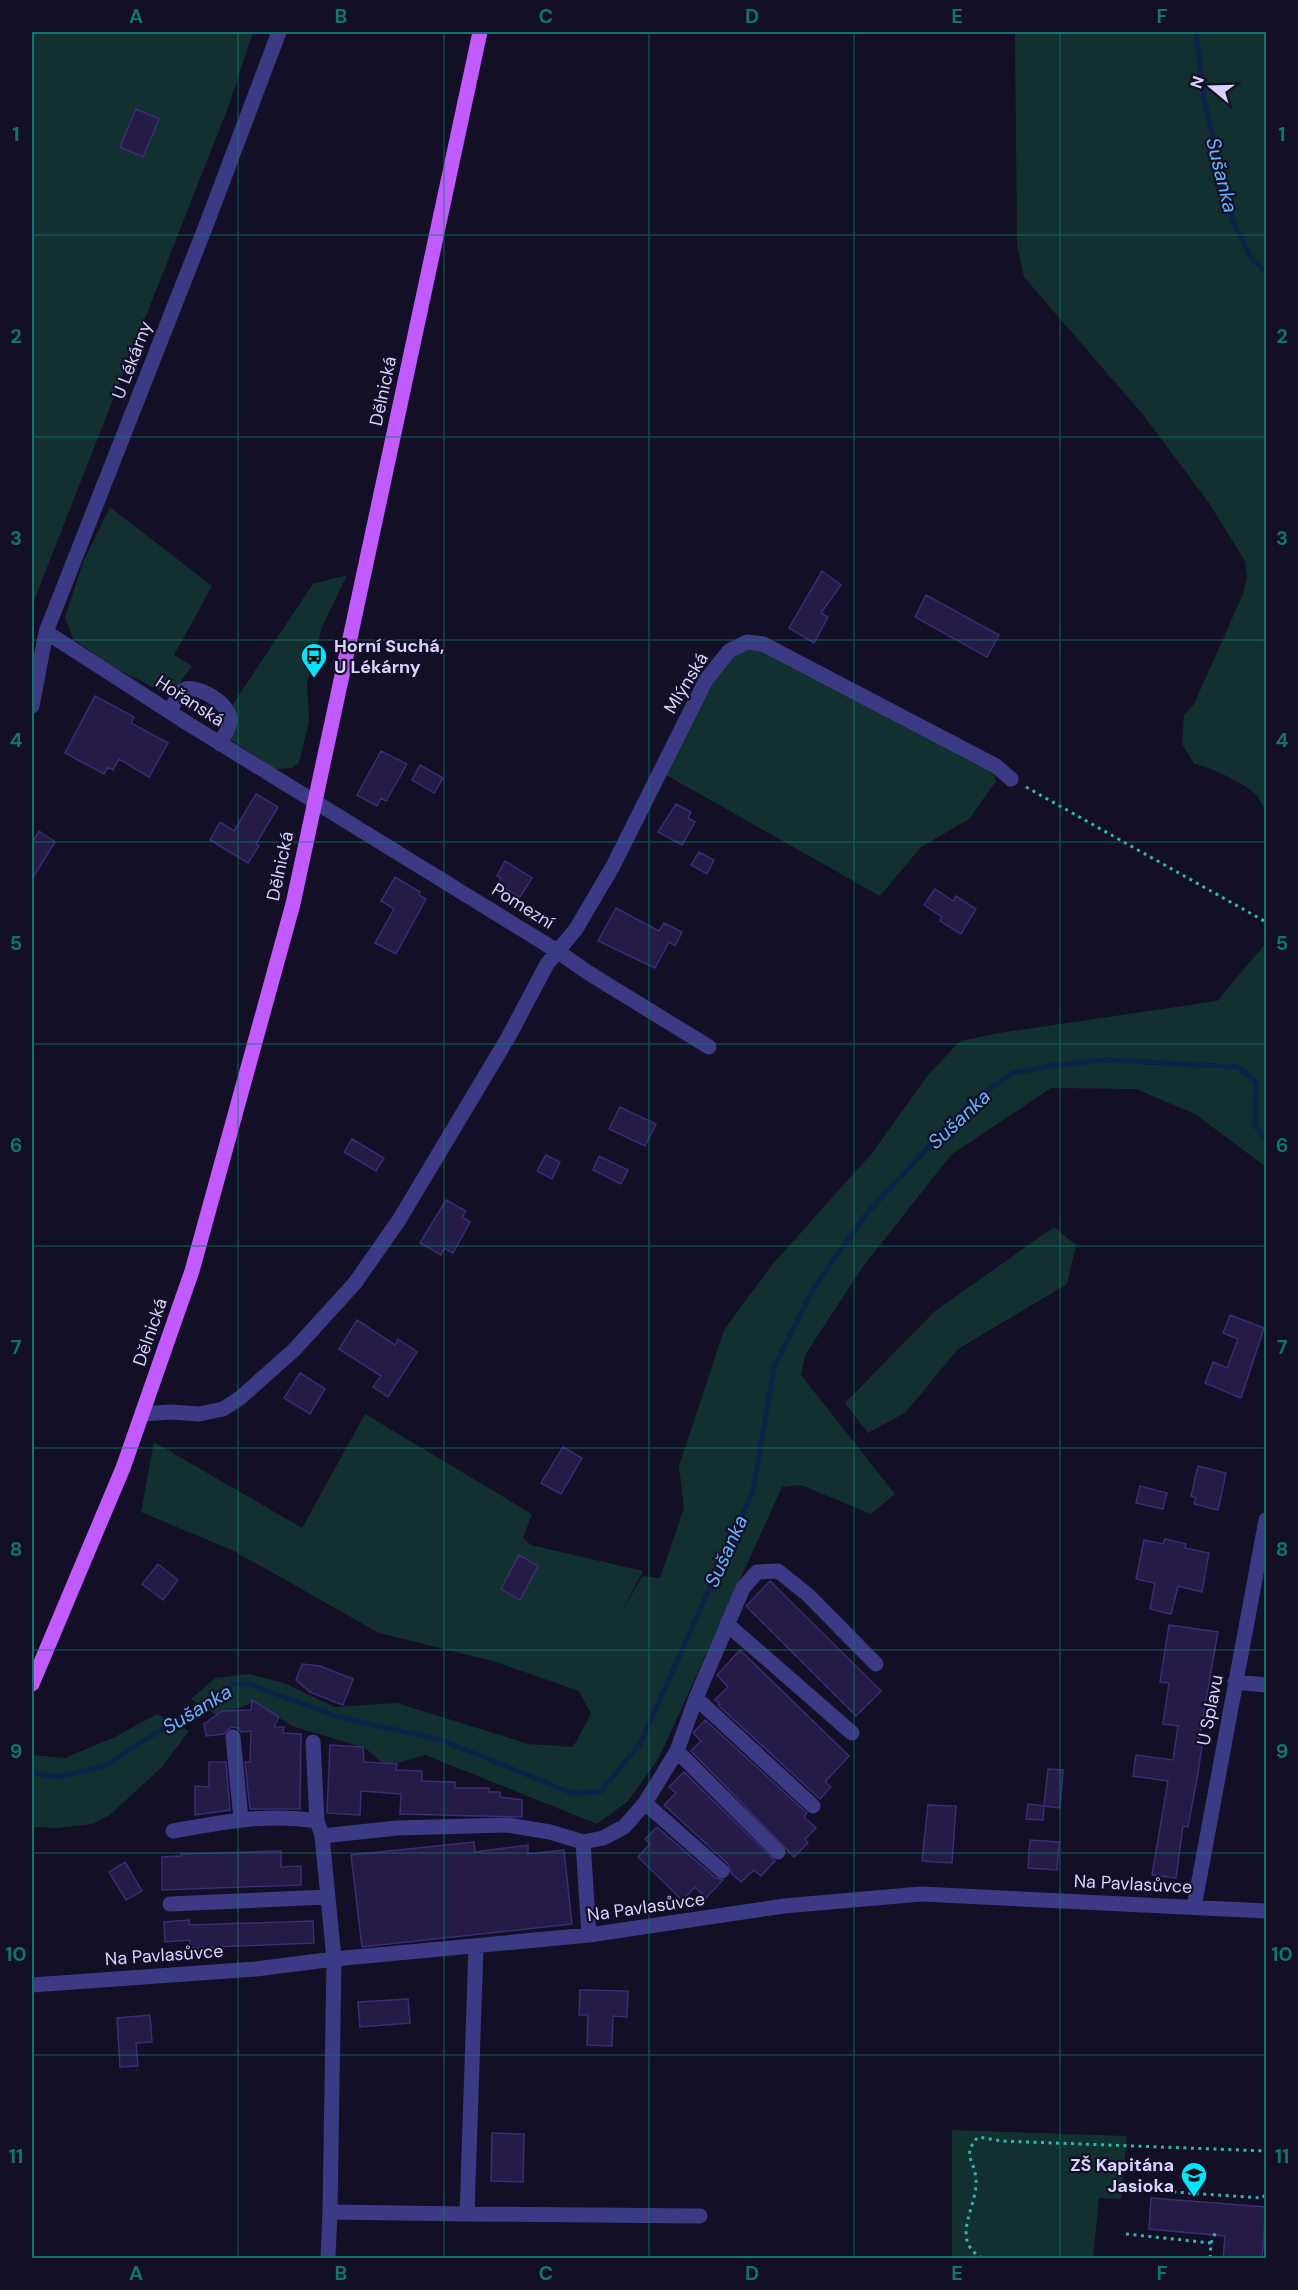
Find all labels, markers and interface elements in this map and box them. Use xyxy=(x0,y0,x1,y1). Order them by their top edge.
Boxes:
text: A xyxy=(129,3,143,29)
text: B xyxy=(335,3,347,29)
text: C xyxy=(539,3,553,29)
text: D xyxy=(745,3,759,29)
text: E xyxy=(951,3,963,29)
text: F xyxy=(1156,3,1168,29)
north arrow xyxy=(1181,57,1241,117)
text: N xyxy=(1185,73,1209,91)
text: 1 xyxy=(12,121,20,147)
text: 1 xyxy=(1278,121,1286,147)
water label: Sušanka xyxy=(1200,135,1244,215)
street label: U Lékárny xyxy=(106,318,158,402)
text: 2 xyxy=(10,323,22,349)
text: 2 xyxy=(1276,323,1288,349)
street label: Dělnická xyxy=(364,354,402,428)
text: 3 xyxy=(10,525,22,551)
text: 3 xyxy=(1276,525,1288,551)
place label: Horní Suchá, U Lékárny xyxy=(334,634,444,679)
bus stop icon: Horní Suchá, U Lékárny xyxy=(299,641,329,679)
street label: Mlýnská xyxy=(658,648,714,718)
street label: Hořanská xyxy=(151,670,229,732)
text: 4 xyxy=(10,727,23,753)
text: 4 xyxy=(1276,727,1289,753)
street label: Dělnická xyxy=(261,829,299,903)
street label: Pomezní xyxy=(487,877,559,935)
text: 5 xyxy=(10,930,22,956)
text: 5 xyxy=(1276,930,1288,956)
water label: Sušanka xyxy=(922,1083,996,1155)
text: 6 xyxy=(10,1132,22,1158)
text: 6 xyxy=(1276,1132,1288,1158)
street label: Dělnická xyxy=(127,1295,173,1369)
text: 7 xyxy=(11,1334,22,1360)
text: 7 xyxy=(1277,1334,1288,1360)
water label: Sušanka xyxy=(699,1511,753,1591)
text: 8 xyxy=(10,1536,22,1562)
text: 8 xyxy=(1276,1536,1288,1562)
street label: U Splavu xyxy=(1191,1673,1229,1747)
water label: Sušanka xyxy=(157,1678,237,1740)
text: 9 xyxy=(10,1738,22,1764)
text: 9 xyxy=(1276,1738,1288,1764)
street label: Na Pavlasůvce xyxy=(1073,1869,1193,1899)
street label: Na Pavlasůvce xyxy=(586,1887,706,1927)
street label: Na Pavlasůvce xyxy=(104,1939,224,1971)
text: 10 xyxy=(5,1941,27,1967)
text: 10 xyxy=(1271,1941,1293,1967)
text: 11 xyxy=(9,2143,23,2169)
text: 11 xyxy=(1275,2143,1289,2169)
place label: ZŠ Kapitána Jasioka xyxy=(1070,2153,1174,2198)
school or university icon: ZŠ Kapitána Jasioka xyxy=(1179,2160,1209,2198)
text: A xyxy=(129,2260,143,2286)
text: B xyxy=(335,2260,347,2286)
text: C xyxy=(539,2260,553,2286)
text: D xyxy=(745,2260,759,2286)
text: E xyxy=(951,2260,963,2286)
text: F xyxy=(1156,2260,1168,2286)

